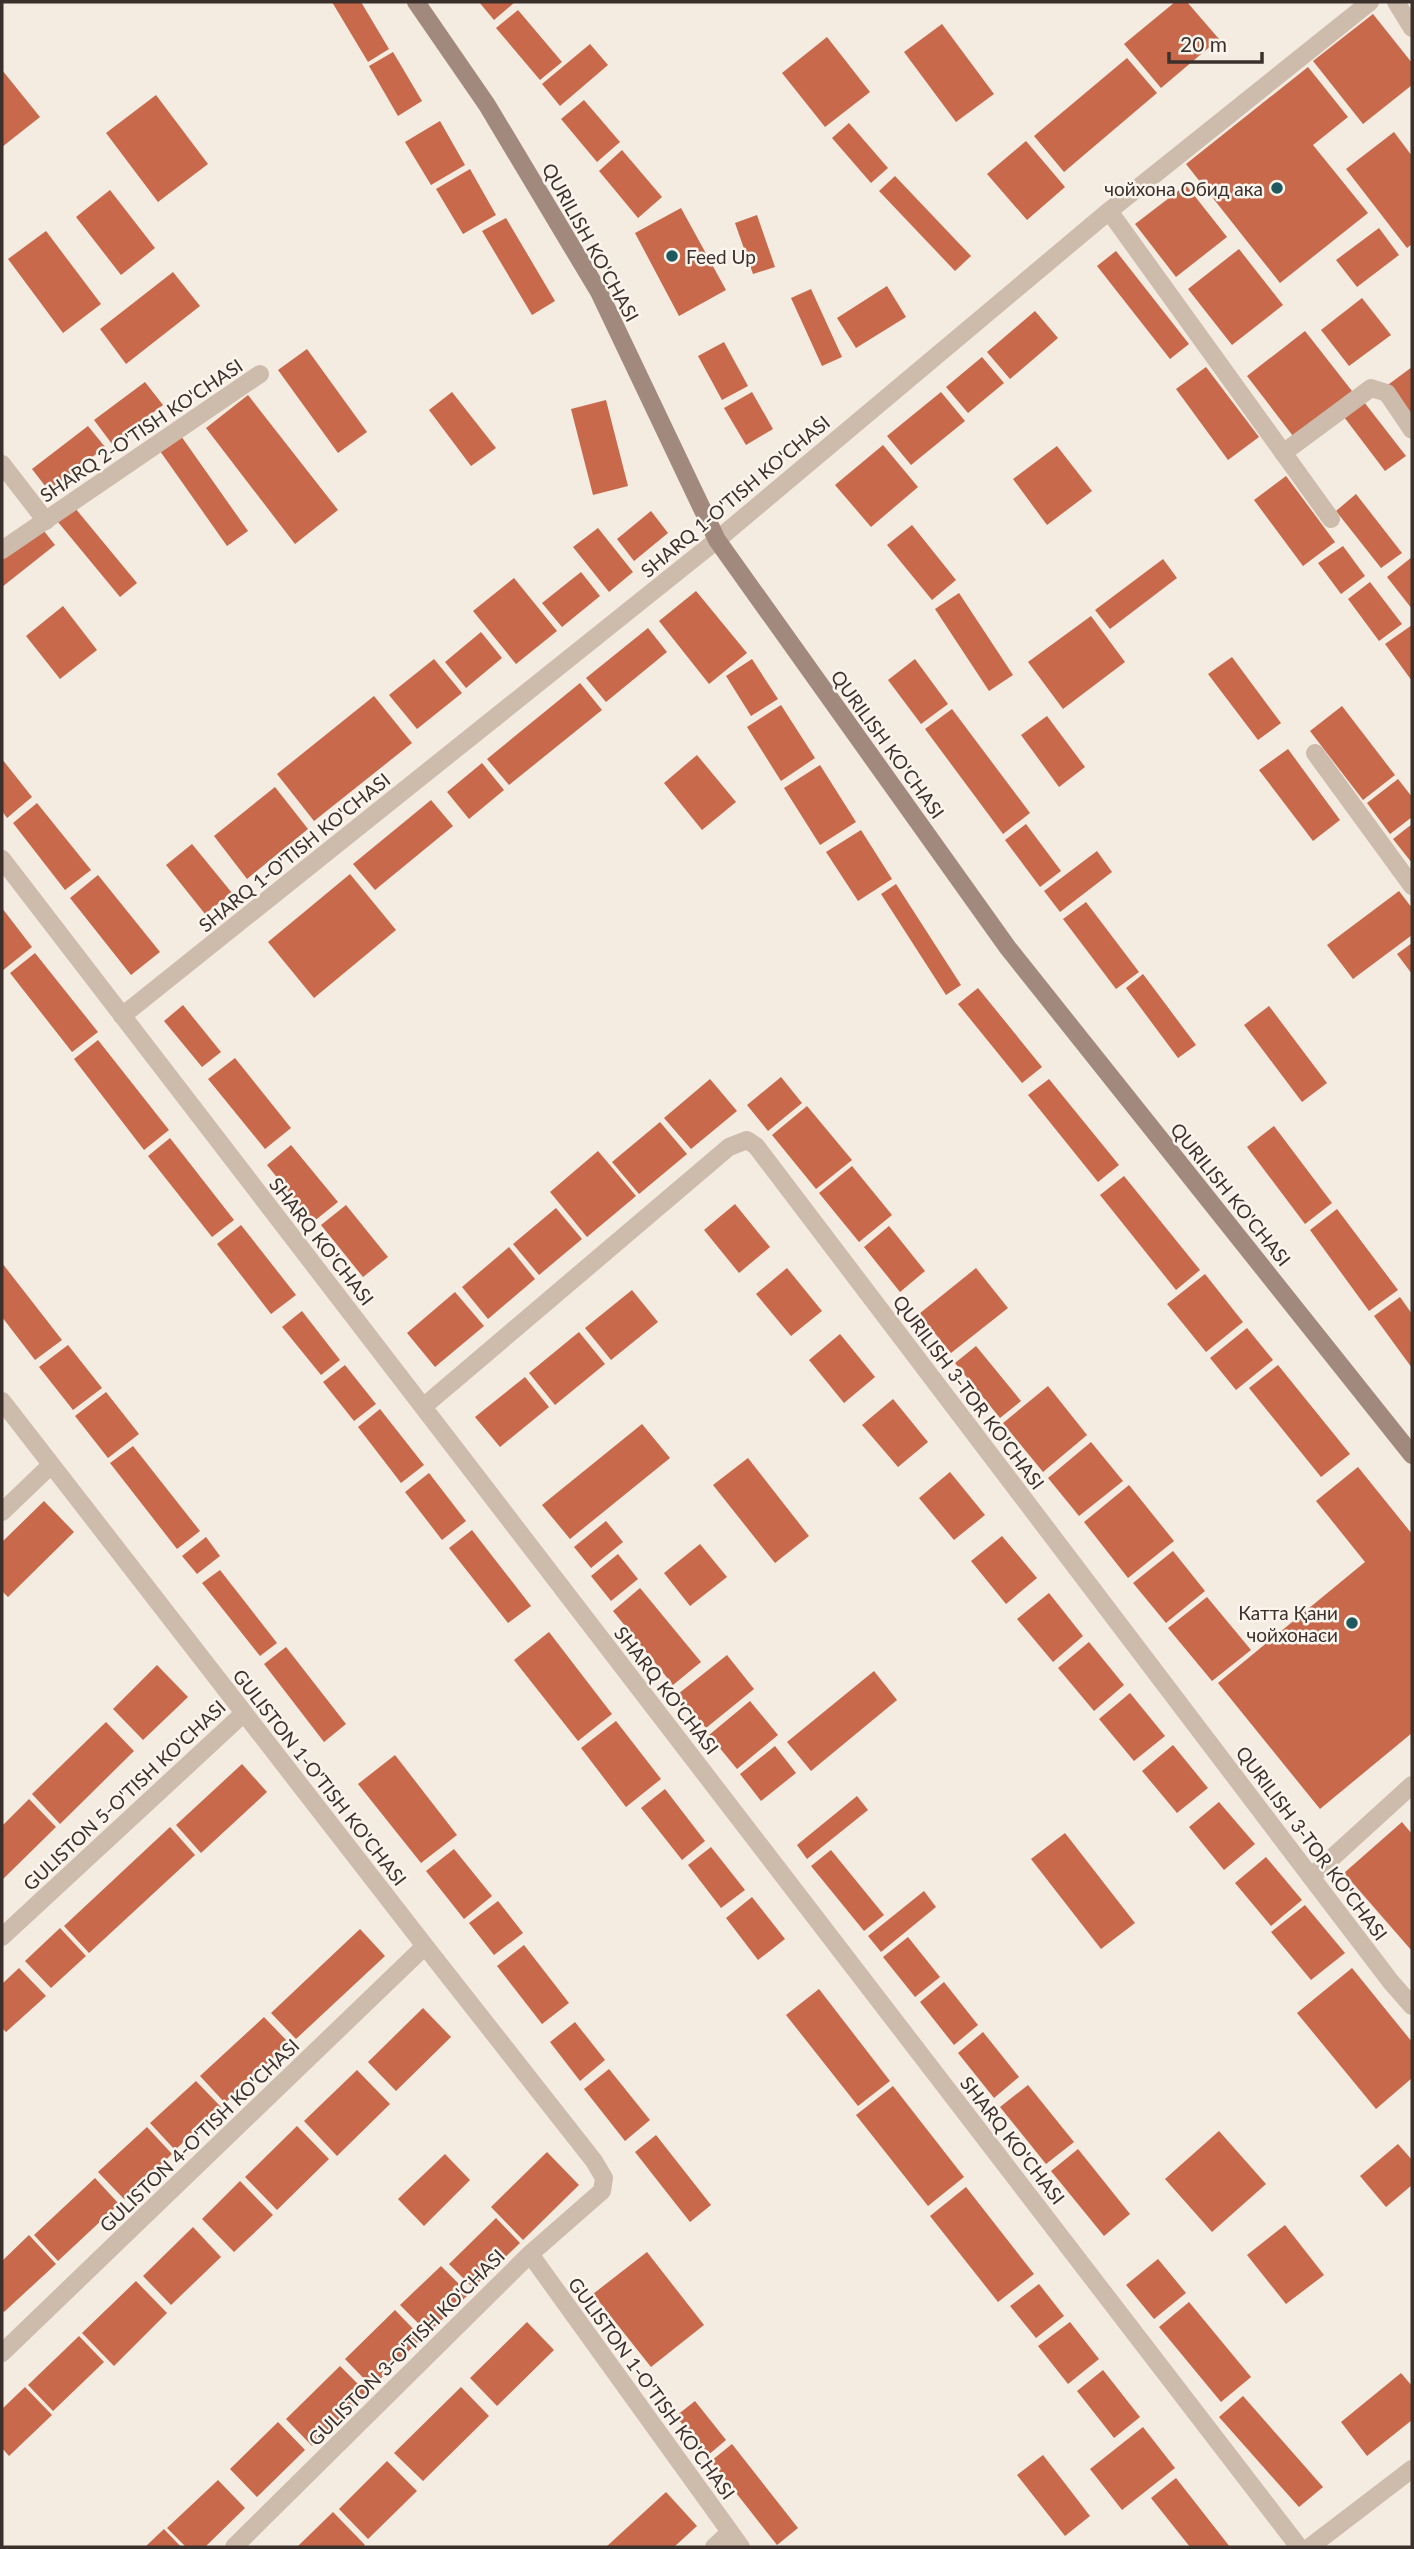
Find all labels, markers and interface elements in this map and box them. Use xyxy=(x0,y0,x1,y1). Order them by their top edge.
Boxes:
scale bar xyxy=(1169,21,1262,65)
text: 20 m xyxy=(1180,31,1227,56)
street label: QURILISH KO'CHASI xyxy=(538,159,644,325)
place label: чойхона Обид ака xyxy=(1104,177,1263,200)
marker: чойхона Обид ака xyxy=(1269,180,1285,196)
place label: Feed Up xyxy=(686,245,756,268)
marker: Feed Up xyxy=(664,248,680,264)
street label: SHARQ 2-O'TISH KO'CHASI xyxy=(35,354,247,506)
street label: SHARQ 1-O'TISH KO'CHASI xyxy=(636,410,834,582)
street label: QURILISH KO'CHASI xyxy=(826,665,950,823)
street label: SHARQ 1-O'TISH KO'CHASI xyxy=(194,768,394,936)
street label: QURILISH KO'CHASI xyxy=(1166,1118,1296,1270)
street label: SHARQ KO'CHASI xyxy=(265,1172,379,1310)
street label: QURILISH 3-TOR KO'CHASI xyxy=(888,1290,1050,1494)
place label: Катта Қани чойхонаси xyxy=(1238,1601,1338,1646)
marker: Катта Қани чойхонаси xyxy=(1344,1615,1360,1631)
street label: SHARQ KO'CHASI xyxy=(610,1621,724,1759)
street label: GULISTON 1-O'TISH KO'CHASI xyxy=(228,1664,412,1890)
street label: GULISTON 5-O'TISH KO'CHASI xyxy=(18,1695,230,1895)
street label: QURILISH 3-TOR KO'CHASI xyxy=(1231,1741,1393,1945)
street label: GULISTON 4-O'TISH KO'CHASI xyxy=(94,2034,304,2236)
street label: SHARQ KO'CHASI xyxy=(956,2071,1070,2209)
street label: GULISTON 3-O'TISH KO'CHASI xyxy=(303,2244,509,2450)
street label: GULISTON 1-O'TISH KO'CHASI xyxy=(564,2273,740,2503)

